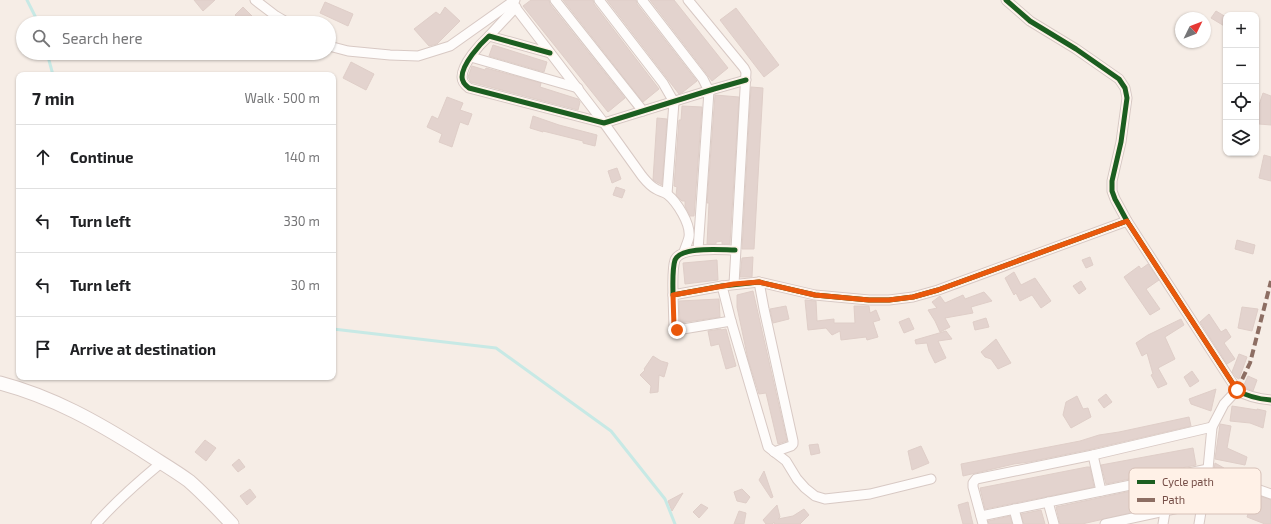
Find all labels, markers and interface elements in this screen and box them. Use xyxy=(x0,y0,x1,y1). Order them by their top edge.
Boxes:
north arrow xyxy=(1175,12,1211,48)
map controls xyxy=(1223,12,1259,156)
button: + xyxy=(1223,12,1259,48)
search box xyxy=(16,16,336,60)
icon: search xyxy=(30,27,52,49)
text: Search here xyxy=(62,29,143,47)
button: − xyxy=(1223,48,1259,84)
button: locate xyxy=(1223,84,1259,120)
text: 7 min xyxy=(32,88,75,108)
text: Walk · 500 m xyxy=(245,90,320,106)
button: layers xyxy=(1223,120,1259,156)
icon: ahead xyxy=(32,146,54,168)
text: Continue xyxy=(70,148,133,166)
text: 140 m xyxy=(285,149,320,165)
icon: left xyxy=(32,210,54,232)
text: Turn left xyxy=(70,212,131,230)
text: 330 m xyxy=(283,213,320,229)
icon: left xyxy=(32,274,54,296)
text: Turn left xyxy=(70,276,131,294)
text: 30 m xyxy=(291,277,320,293)
route end xyxy=(668,321,686,339)
icon: arrive xyxy=(32,338,54,360)
text: Arrive at destination xyxy=(70,340,216,358)
route start xyxy=(1228,381,1246,399)
legend xyxy=(1129,468,1261,514)
text: Cycle path xyxy=(1162,475,1214,488)
text: Path xyxy=(1162,493,1185,506)

